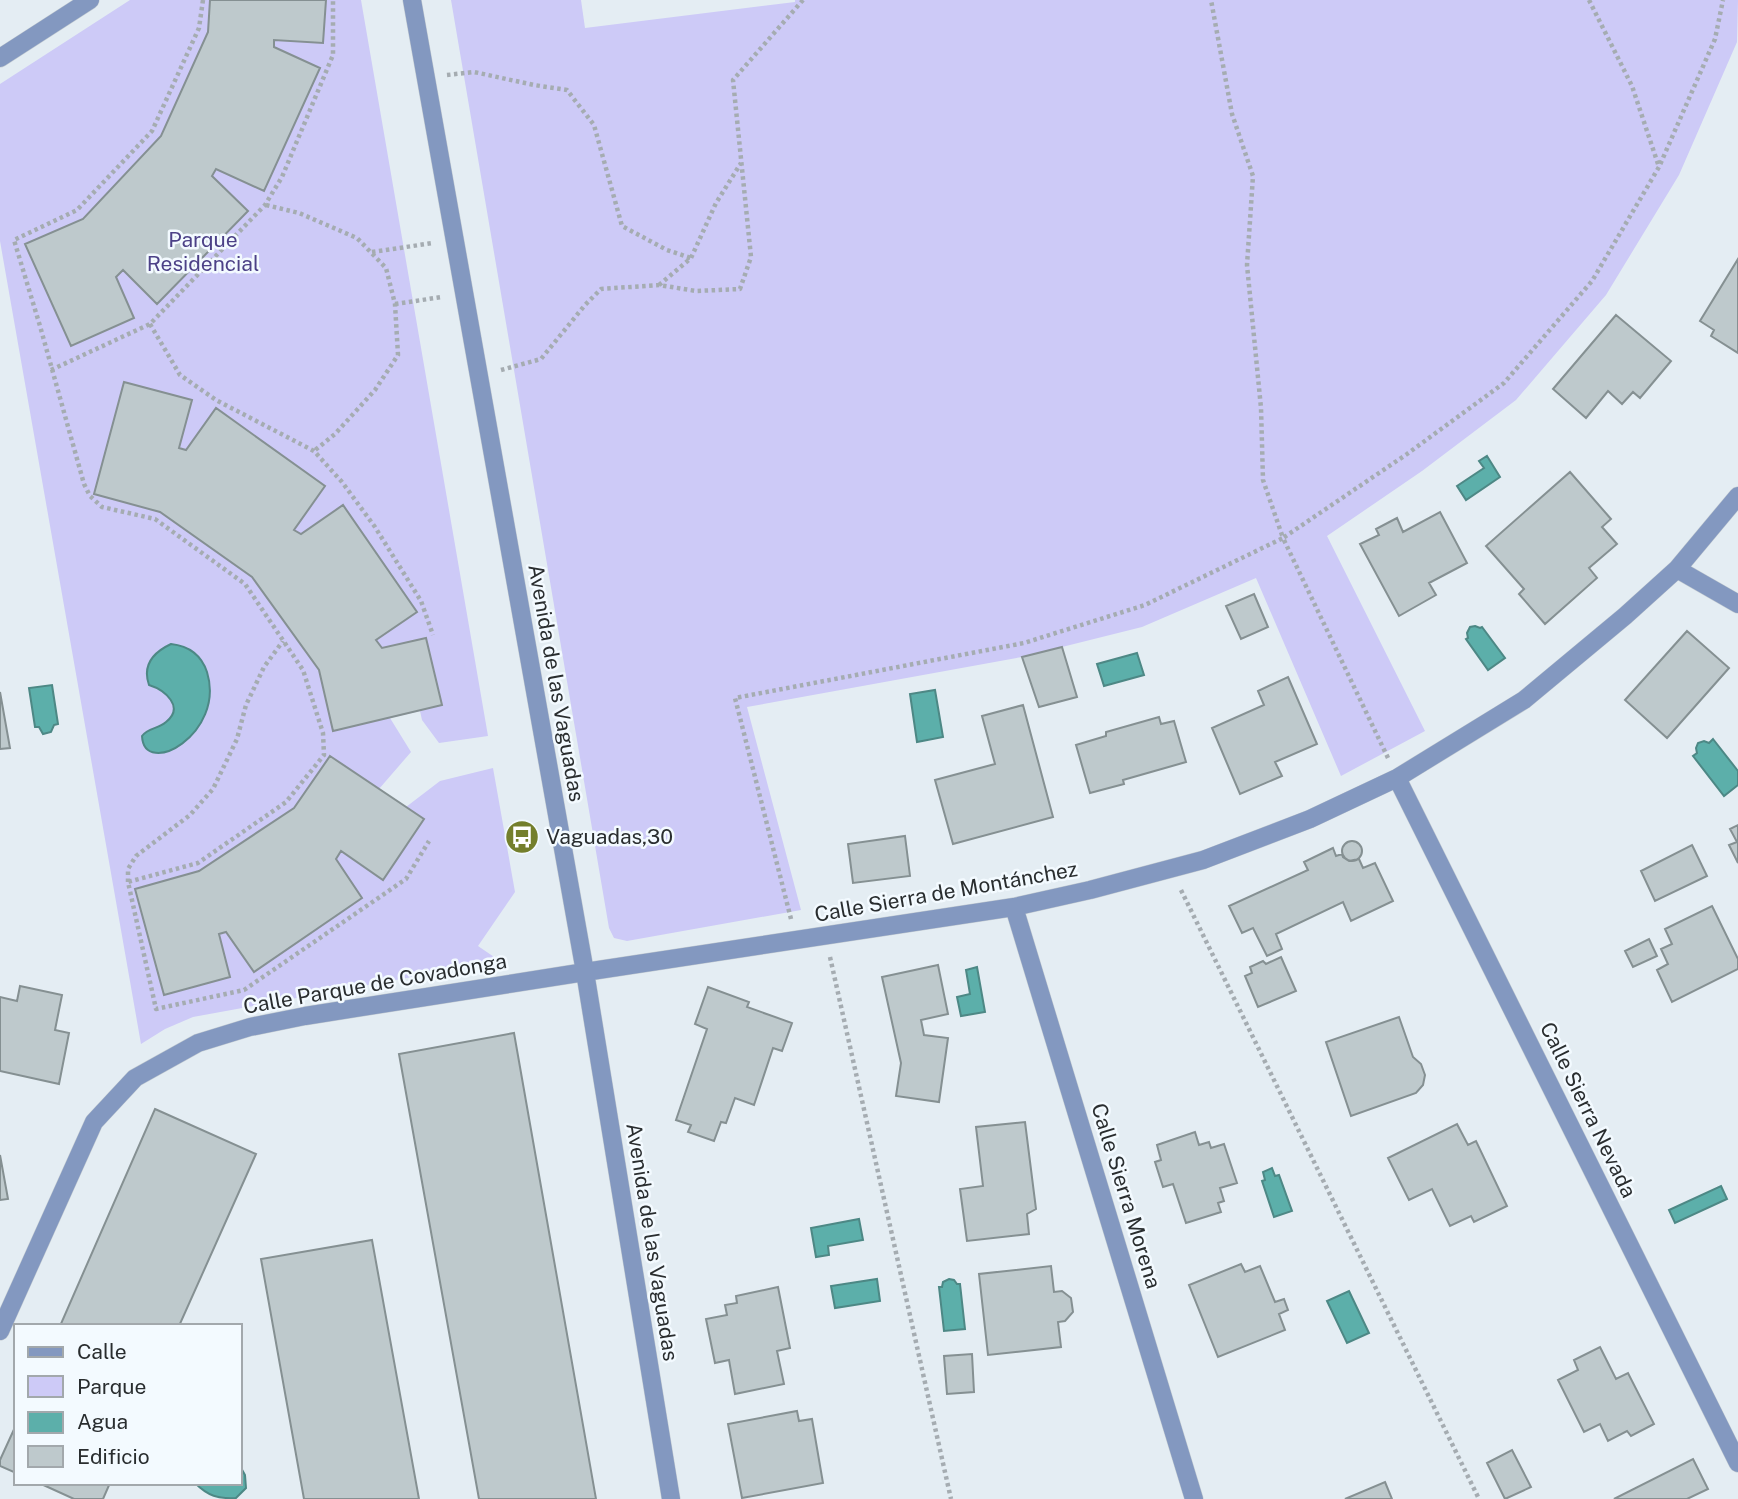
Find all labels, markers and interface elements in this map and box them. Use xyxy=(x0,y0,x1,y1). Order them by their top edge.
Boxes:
park label: Parque Residencial xyxy=(147,227,259,276)
street label: Avenida de las Vaguadas xyxy=(523,562,590,804)
bus stop icon: Vaguadas,30 xyxy=(503,818,541,856)
place label: Vaguadas,30 xyxy=(546,824,673,849)
street label: Calle Sierra de Montánchez xyxy=(812,856,1079,927)
street label: Calle Parque de Covadonga xyxy=(241,948,509,1019)
street label: Calle Sierra Nevada xyxy=(1535,1018,1642,1202)
street label: Calle Sierra Morena xyxy=(1086,1100,1167,1292)
street label: Avenida de las Vaguadas xyxy=(621,1121,684,1363)
legend xyxy=(14,1324,242,1485)
text: Calle xyxy=(77,1339,127,1364)
text: Parque xyxy=(77,1374,146,1399)
text: Agua xyxy=(77,1409,128,1434)
text: Edificio xyxy=(77,1444,150,1469)

